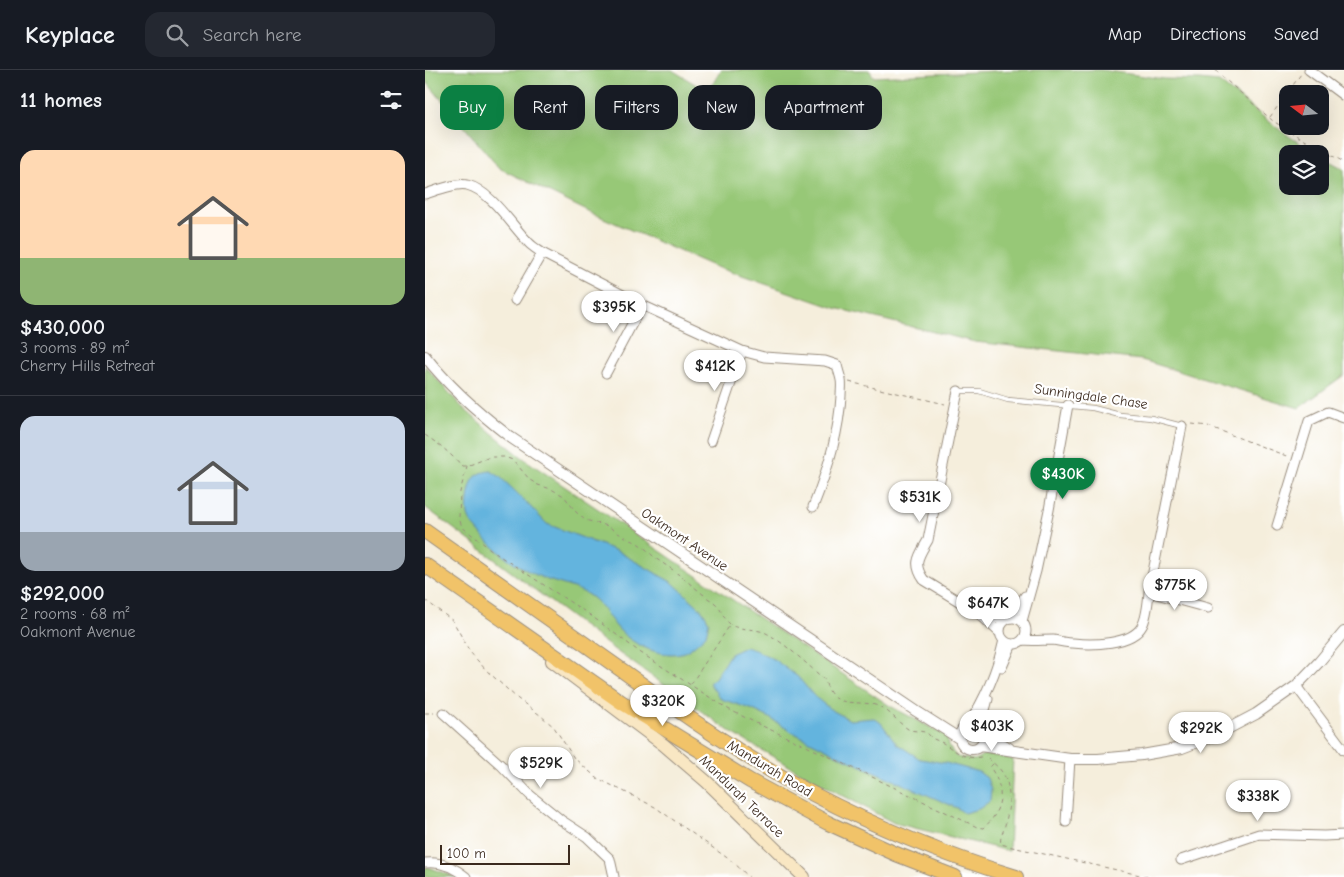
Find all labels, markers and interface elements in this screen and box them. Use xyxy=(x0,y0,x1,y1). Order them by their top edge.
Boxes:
search box xyxy=(145,12,495,57)
text: Keyplace xyxy=(25,21,115,49)
icon: search xyxy=(163,21,191,49)
text: Search here xyxy=(203,24,302,46)
text: Map xyxy=(1108,24,1142,45)
text: Directions xyxy=(1170,24,1246,45)
text: Saved xyxy=(1274,24,1319,45)
chip: Buy xyxy=(440,85,504,130)
chip: Rent xyxy=(514,85,585,130)
chip: Filters xyxy=(595,85,678,130)
chip: New xyxy=(688,85,755,130)
chip: Apartment xyxy=(765,85,882,130)
north arrow xyxy=(1279,85,1329,135)
map controls xyxy=(1279,85,1329,195)
icon: filters xyxy=(377,86,405,114)
text: 11 homes xyxy=(20,88,102,112)
button: layers xyxy=(1279,145,1329,195)
icon: home xyxy=(168,183,258,273)
pin: $395K xyxy=(579,290,649,333)
text: $395K xyxy=(592,298,636,316)
text: $430,000 xyxy=(20,315,105,339)
text: 3 rooms · 89 m² xyxy=(20,339,129,357)
pin: $412K xyxy=(680,350,750,392)
text: Cherry Hills Retreat xyxy=(20,357,155,375)
text: $412K xyxy=(695,357,735,375)
street label: Sunningdale Chase xyxy=(1033,380,1149,413)
icon: home xyxy=(168,448,258,538)
pin: $430K xyxy=(1028,458,1098,500)
text: $430K xyxy=(1041,465,1085,483)
pin: $531K xyxy=(885,480,955,523)
text: $531K xyxy=(899,488,941,506)
street label: Oakmont Avenue xyxy=(638,504,731,575)
pin: $775K xyxy=(1140,568,1210,611)
text: $775K xyxy=(1154,576,1196,594)
text: $292,000 xyxy=(20,581,105,605)
pin: $647K xyxy=(953,586,1023,629)
text: $647K xyxy=(967,594,1009,612)
text: 2 rooms · 68 m² xyxy=(20,605,130,623)
text: Oakmont Avenue xyxy=(20,623,135,641)
pin: $320K xyxy=(628,684,698,727)
text: $320K xyxy=(641,692,685,710)
pin: $403K xyxy=(957,710,1027,752)
pin: $292K xyxy=(1166,712,1236,754)
text: $403K xyxy=(970,717,1014,735)
text: $292K xyxy=(1180,719,1222,737)
street label: Mandurah Road xyxy=(724,736,815,800)
pin: $529K xyxy=(506,746,576,789)
street label: Mandurah Terrace xyxy=(696,752,787,841)
text: $529K xyxy=(519,754,563,772)
pin: $338K xyxy=(1223,780,1293,822)
text: $338K xyxy=(1237,787,1279,805)
scale bar xyxy=(440,842,570,865)
text: 100 m xyxy=(447,845,486,862)

